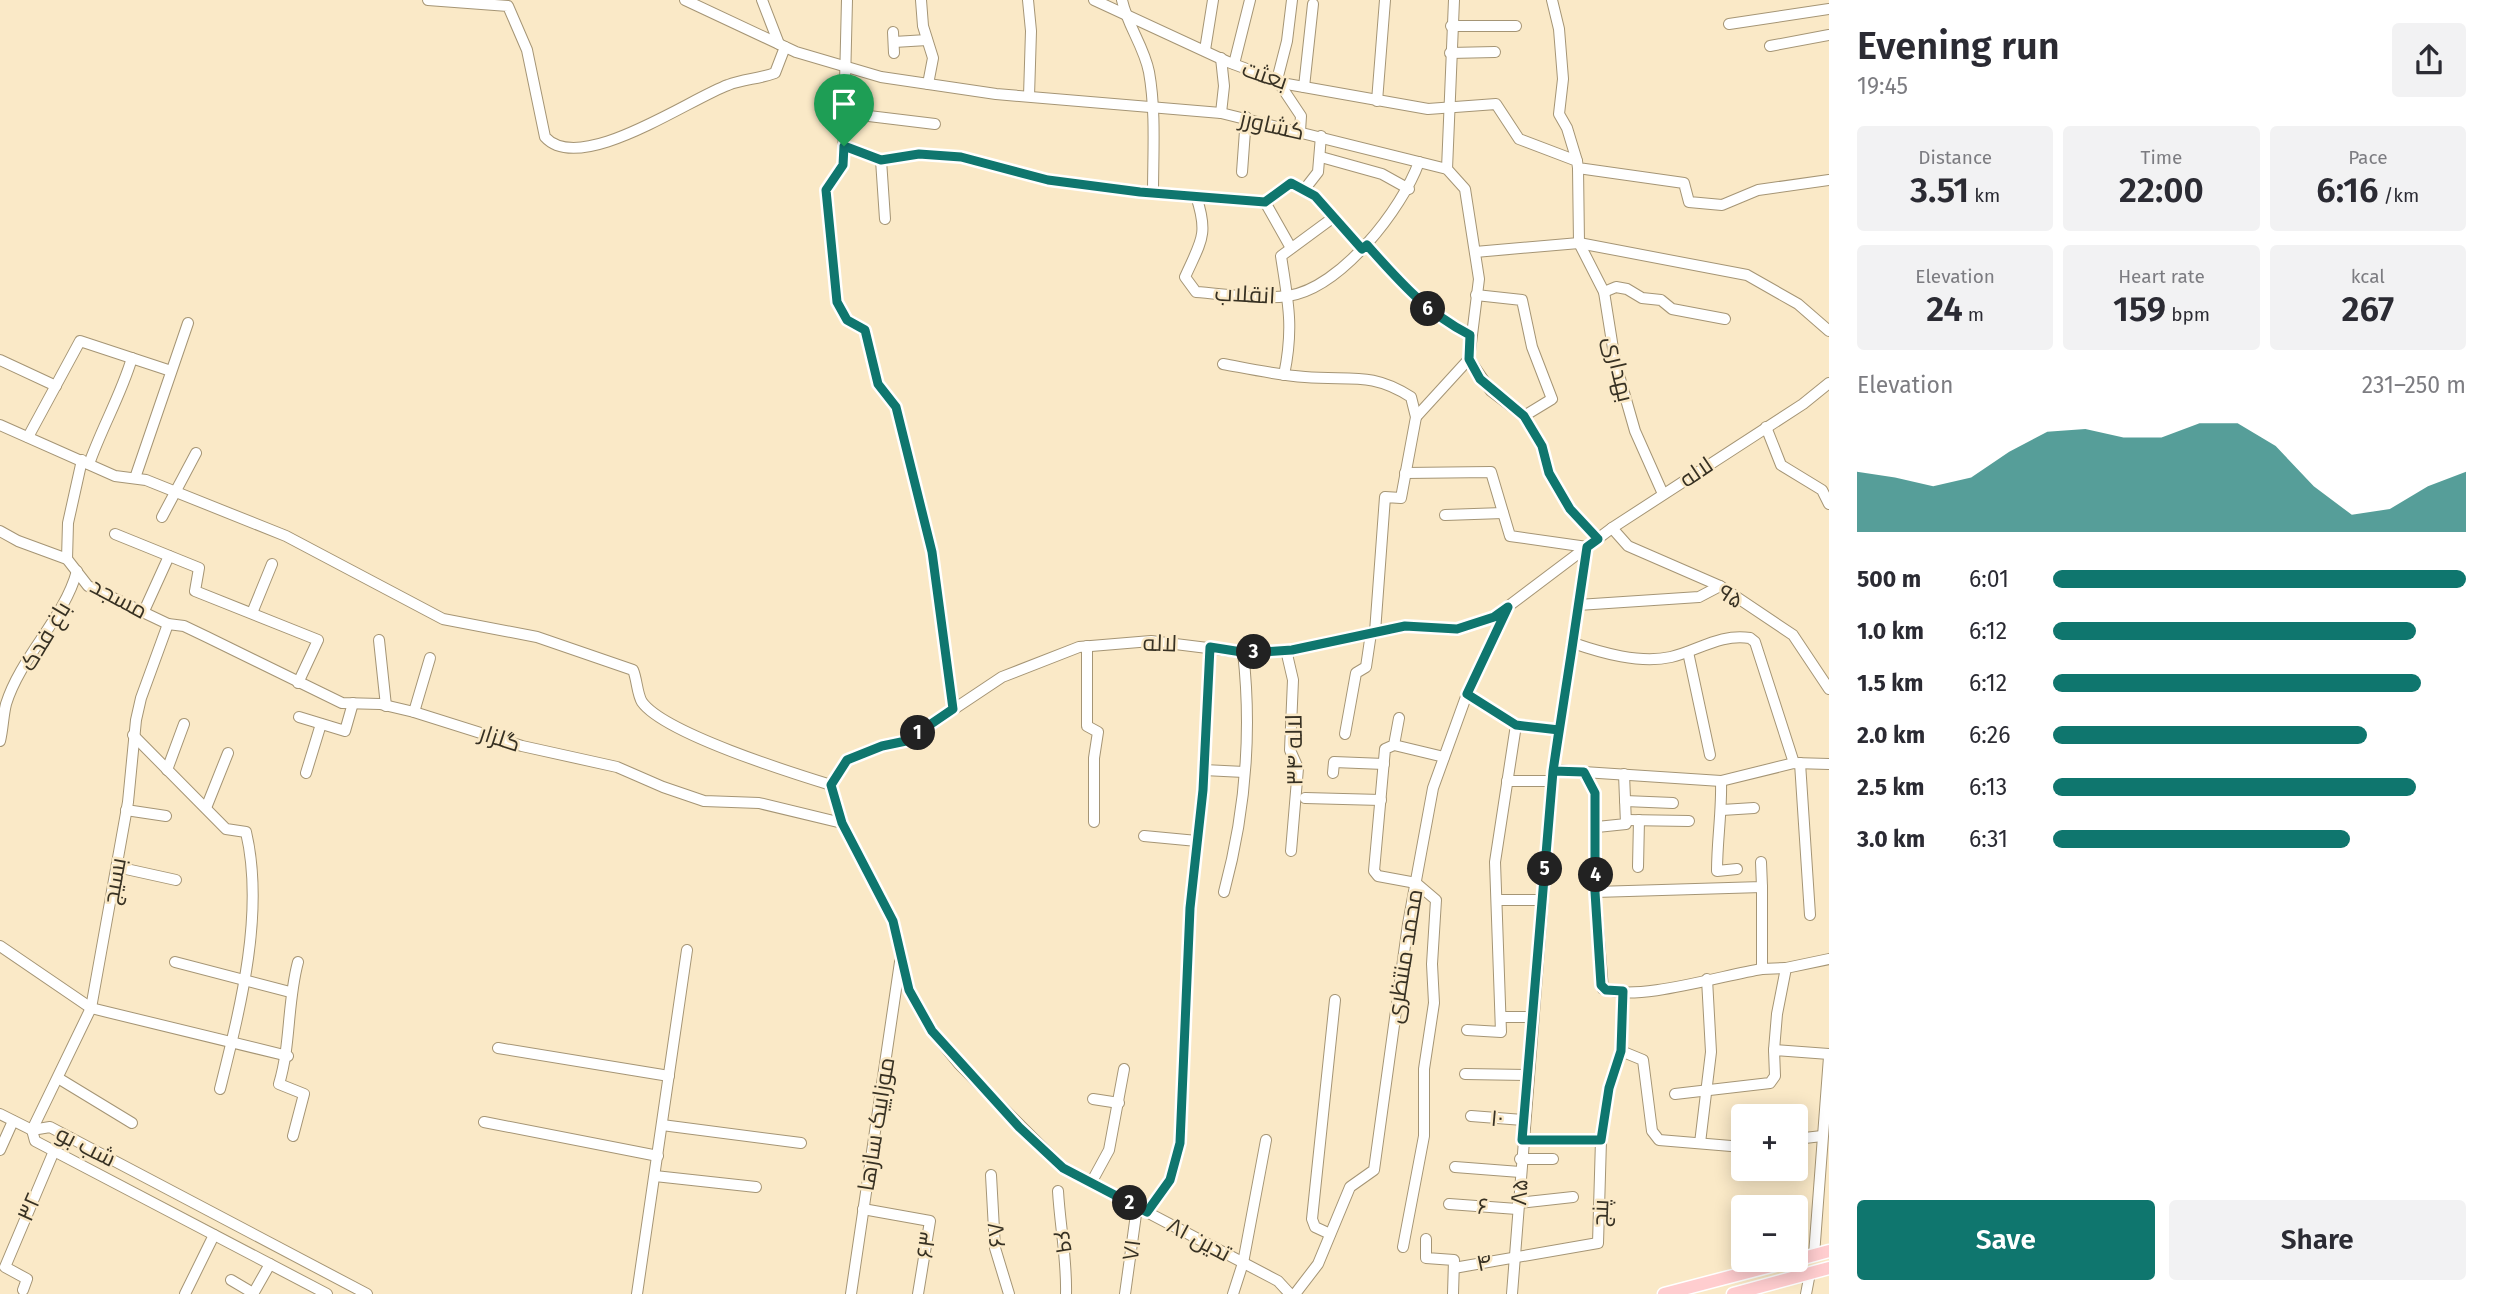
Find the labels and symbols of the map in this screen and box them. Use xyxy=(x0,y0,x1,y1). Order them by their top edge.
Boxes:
street label: بعثت xyxy=(1239,54,1291,96)
pin xyxy=(814,74,874,146)
street label: کشاورز xyxy=(1235,104,1307,146)
street label: انقلاب xyxy=(1214,278,1276,310)
pin: 6 xyxy=(1410,292,1446,326)
street label: بهداری xyxy=(1598,333,1640,405)
street label: لاله xyxy=(1674,451,1718,493)
street label: مسجد xyxy=(86,571,152,625)
street label: ۹۵ xyxy=(1713,578,1749,614)
street label: باغ فدک xyxy=(13,596,78,677)
street label: لاله xyxy=(1142,628,1178,658)
pin: 3 xyxy=(1236,634,1272,670)
street label: لاله ۳۴ xyxy=(1279,714,1309,786)
pin: 1 xyxy=(900,716,936,750)
street label: گلزار xyxy=(474,718,524,758)
pin: 5 xyxy=(1528,852,1562,886)
street label: بسیج xyxy=(96,855,134,907)
pin: 4 xyxy=(1578,858,1614,892)
street label: محمد منتظری xyxy=(1380,887,1428,1025)
street label: موزاییک سازها xyxy=(852,1055,900,1193)
street label: ۱۰ xyxy=(1489,1103,1505,1133)
street label: شب بو xyxy=(51,1119,121,1173)
street label: ۸۵ xyxy=(1504,1178,1534,1206)
pin: 2 xyxy=(1112,1186,1148,1220)
street label: ۳۲ xyxy=(11,1189,47,1225)
street label: ۶ xyxy=(1476,1192,1490,1220)
street label: پنج xyxy=(1586,1199,1616,1227)
street label: تدین ۸۱ xyxy=(1162,1211,1236,1267)
street label: ۶۷ xyxy=(981,1221,1011,1249)
street label: ۶۹ xyxy=(1047,1228,1079,1256)
street label: ۶۳ xyxy=(910,1230,942,1260)
street label: ۷۱ xyxy=(1116,1237,1146,1263)
street label: ۴ xyxy=(1474,1247,1494,1277)

